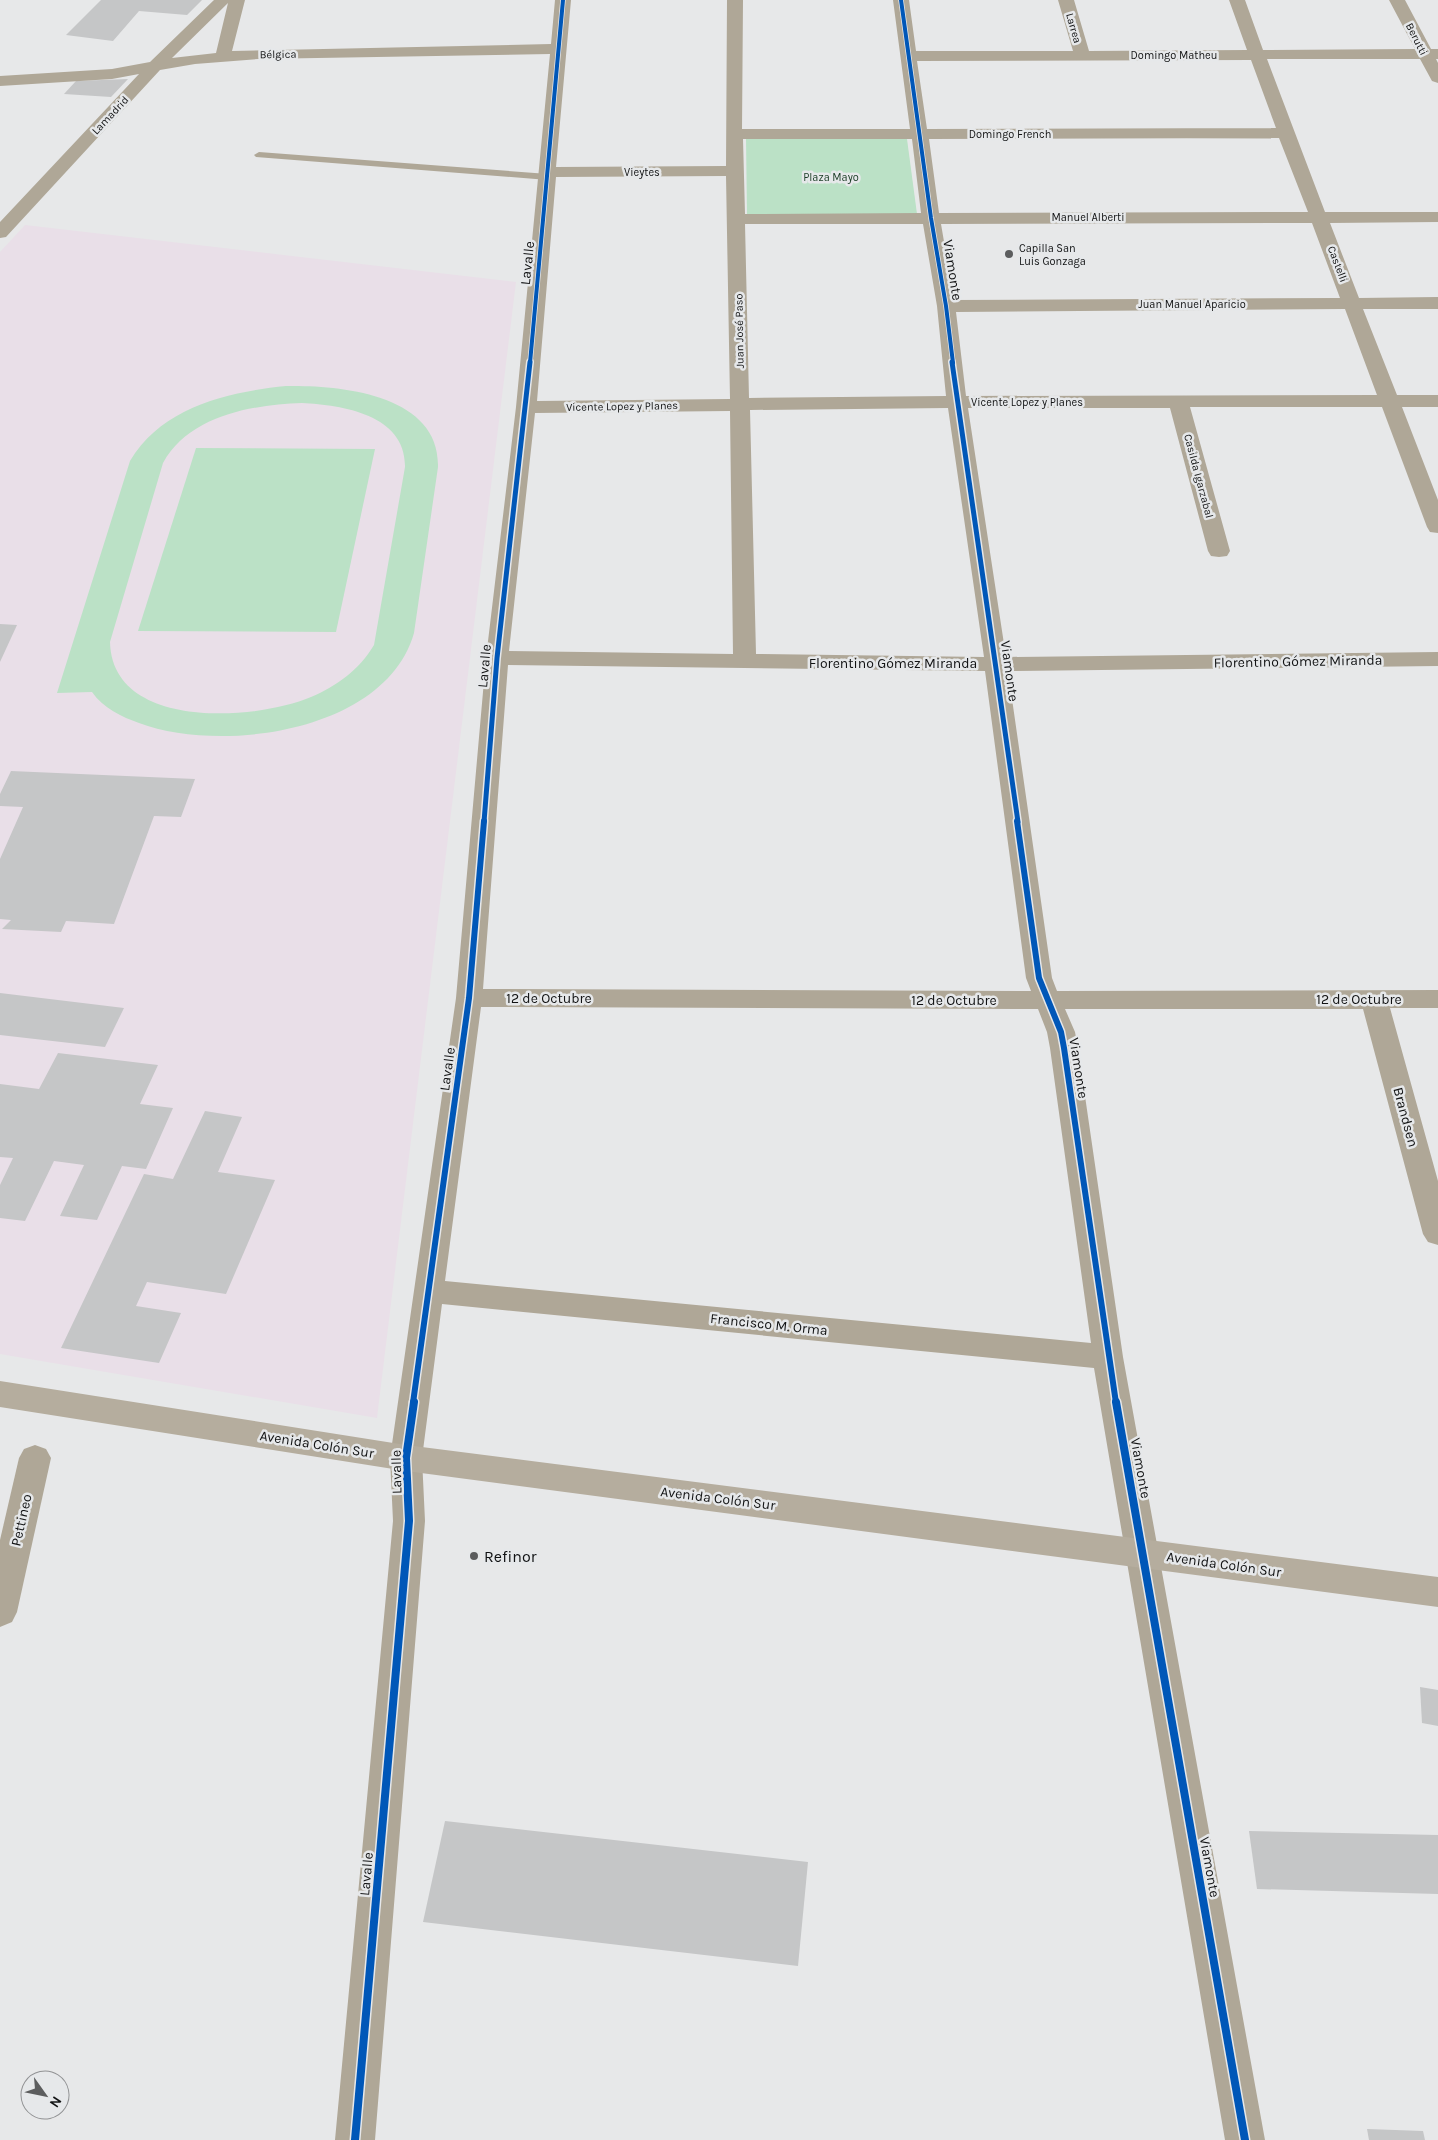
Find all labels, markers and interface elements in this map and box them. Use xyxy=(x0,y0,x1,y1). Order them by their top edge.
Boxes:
street label: Larrea xyxy=(1063,12,1084,45)
street label: Berutti xyxy=(1403,21,1430,58)
street label: Bélgica xyxy=(259,48,297,61)
street label: Domingo Matheu xyxy=(1131,49,1217,62)
street label: Lamadrid xyxy=(89,93,131,137)
street label: Domingo French xyxy=(969,128,1051,141)
street label: Vieytes xyxy=(624,166,660,179)
park label: Plaza Mayo xyxy=(803,171,859,184)
street label: Manuel Alberti xyxy=(1052,211,1124,224)
street label: Viamonte xyxy=(939,238,966,302)
street label: Lavalle xyxy=(517,240,538,286)
place label: Capilla San Luis Gonzaga xyxy=(1019,242,1086,268)
street label: Castelli xyxy=(1325,244,1350,284)
marker: Capilla San Luis Gonzaga xyxy=(1003,248,1015,260)
street label: Juan José Paso xyxy=(732,293,747,369)
street label: Juan Manuel Aparicio xyxy=(1138,298,1246,311)
street label: Vicente Lopez y Planes xyxy=(971,396,1083,409)
street label: Vicente Lopez y Planes xyxy=(566,399,678,414)
street label: Casilda Igarzabal xyxy=(1181,433,1216,520)
street label: Viamonte xyxy=(997,639,1022,703)
street label: Lavalle xyxy=(474,643,495,689)
street label: Florentino Gómez Miranda xyxy=(1214,652,1382,671)
street label: Florentino Gómez Miranda xyxy=(809,655,977,672)
street label: 12 de Octubre xyxy=(506,990,592,1007)
street label: 12 de Octubre xyxy=(1316,991,1402,1008)
street label: 12 de Octubre xyxy=(911,992,997,1009)
street label: Viamonte xyxy=(1065,1036,1092,1100)
street label: Lavalle xyxy=(436,1046,459,1092)
street label: Brandsen xyxy=(1389,1085,1422,1149)
street label: Francisco M. Orma xyxy=(709,1310,829,1339)
street label: Avenida Colón Sur xyxy=(259,1427,376,1462)
street label: Viamonte xyxy=(1127,1436,1154,1500)
street label: Lavalle xyxy=(388,1450,405,1494)
street label: Avenida Colón Sur xyxy=(660,1483,777,1514)
street label: Pettineo xyxy=(7,1492,36,1548)
place label: Refinor xyxy=(484,1547,537,1566)
street label: Avenida Colón Sur xyxy=(1166,1548,1283,1581)
marker: Refinor xyxy=(468,1550,480,1562)
street label: Viamonte xyxy=(1196,1835,1223,1899)
street label: Lavalle xyxy=(356,1851,377,1897)
north arrow xyxy=(20,2070,70,2120)
text: N xyxy=(46,2093,65,2111)

